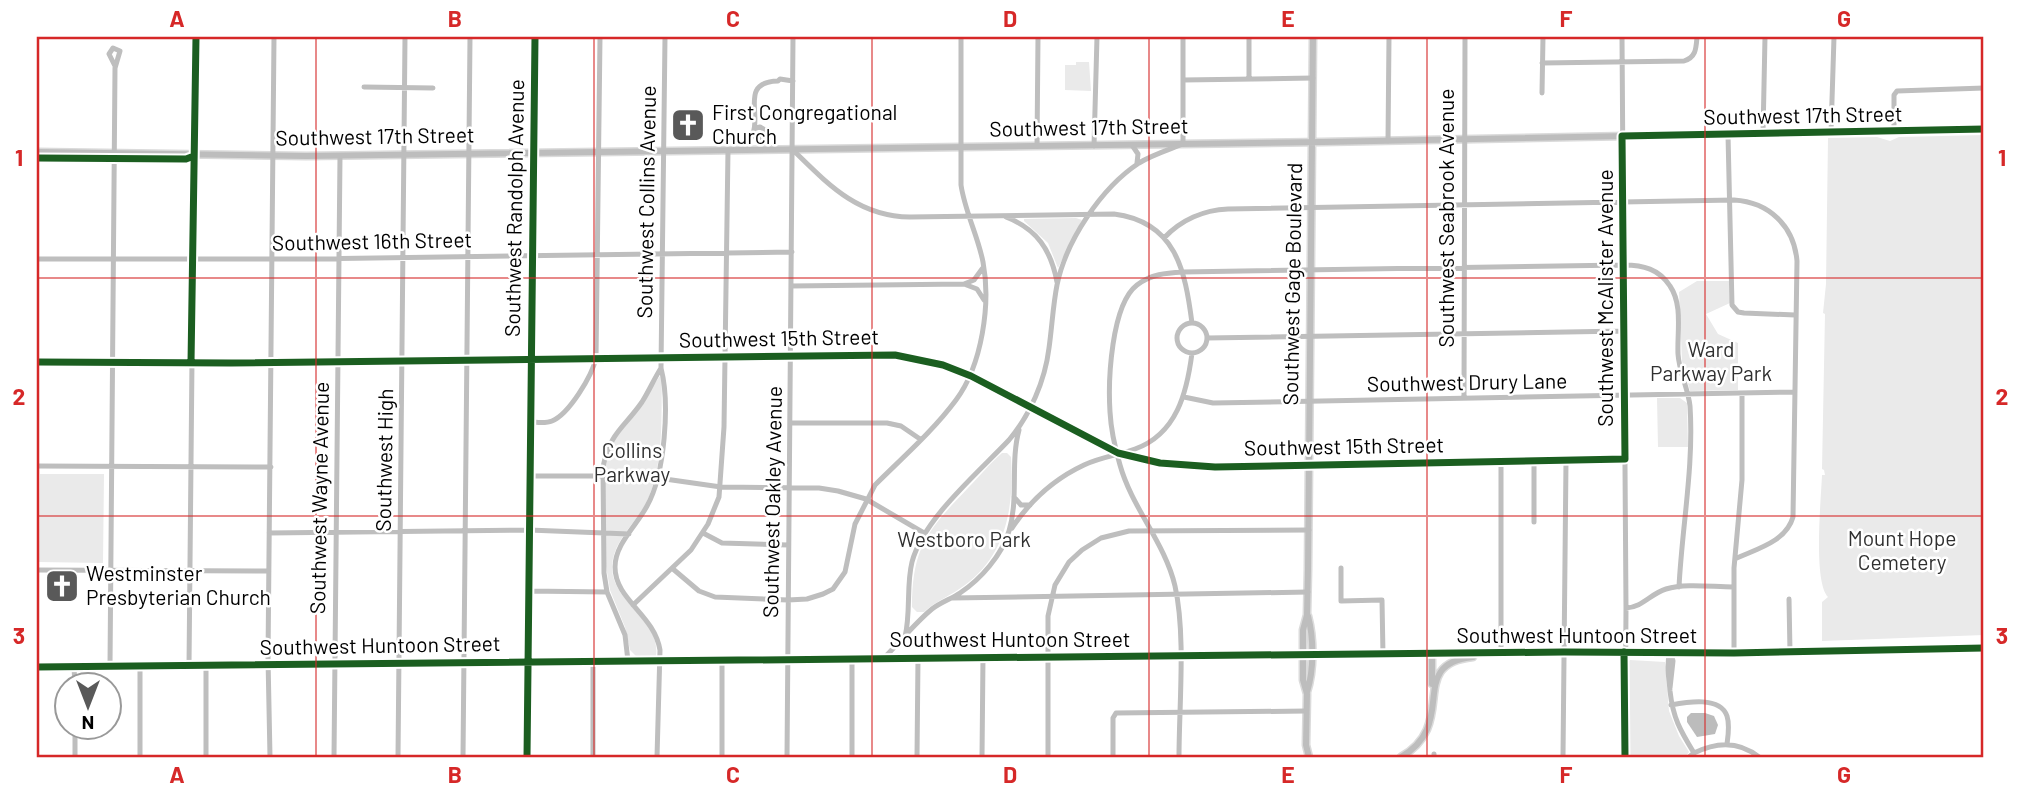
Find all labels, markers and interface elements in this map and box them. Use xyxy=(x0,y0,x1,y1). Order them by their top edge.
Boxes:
text: A xyxy=(169,4,185,32)
text: B xyxy=(448,4,462,32)
text: C xyxy=(726,4,740,32)
text: D xyxy=(1003,4,1017,32)
text: E xyxy=(1281,4,1295,32)
text: F xyxy=(1560,4,1573,32)
text: G xyxy=(1837,4,1851,32)
street label: Southwest Randolph Avenue xyxy=(499,79,528,337)
street label: Southwest Collins Avenue xyxy=(631,85,660,319)
street label: Southwest Seabrook Avenue xyxy=(1433,89,1458,347)
place label: First Congregational Church xyxy=(712,99,897,148)
street label: Southwest 17th Street xyxy=(1703,100,1903,129)
church icon: First Congregational Church xyxy=(669,106,707,144)
street label: Southwest 17th Street xyxy=(989,112,1189,141)
street label: Southwest 17th Street xyxy=(275,121,475,150)
text: 1 xyxy=(15,143,23,171)
text: 1 xyxy=(1998,143,2006,171)
street label: Southwest Gage Boulevard xyxy=(1277,162,1306,405)
street label: Southwest McAlister Avenue xyxy=(1592,169,1617,427)
street label: Southwest 16th Street xyxy=(272,226,472,255)
street label: Southwest 15th Street xyxy=(679,323,879,352)
park label: Ward Parkway Park xyxy=(1650,336,1772,385)
street label: Southwest Drury Lane xyxy=(1367,367,1567,396)
text: 2 xyxy=(13,382,25,410)
street label: Southwest Wayne Avenue xyxy=(304,382,333,614)
text: 2 xyxy=(1996,382,2008,410)
street label: Southwest Oakley Avenue xyxy=(757,386,786,618)
street label: Southwest High xyxy=(370,388,397,532)
street label: Southwest 15th Street xyxy=(1244,431,1444,460)
park label: Collins Parkway xyxy=(594,437,671,486)
park label: Mount Hope Cemetery xyxy=(1848,525,1956,574)
park label: Westboro Park xyxy=(897,526,1031,551)
place label: Westminster Presbyterian Church xyxy=(86,560,271,609)
church icon: Westminster Presbyterian Church xyxy=(43,567,81,605)
text: 3 xyxy=(13,621,25,649)
text: 3 xyxy=(1996,621,2008,649)
street label: Southwest Huntoon Street xyxy=(1457,622,1697,647)
street label: Southwest Huntoon Street xyxy=(890,626,1130,651)
street label: Southwest Huntoon Street xyxy=(259,630,501,659)
north arrow xyxy=(52,672,122,742)
text: N xyxy=(82,712,94,735)
text: A xyxy=(169,760,185,788)
text: B xyxy=(448,760,462,788)
text: C xyxy=(726,760,740,788)
text: D xyxy=(1003,760,1017,788)
text: E xyxy=(1281,760,1295,788)
text: F xyxy=(1560,760,1573,788)
text: G xyxy=(1837,760,1851,788)

